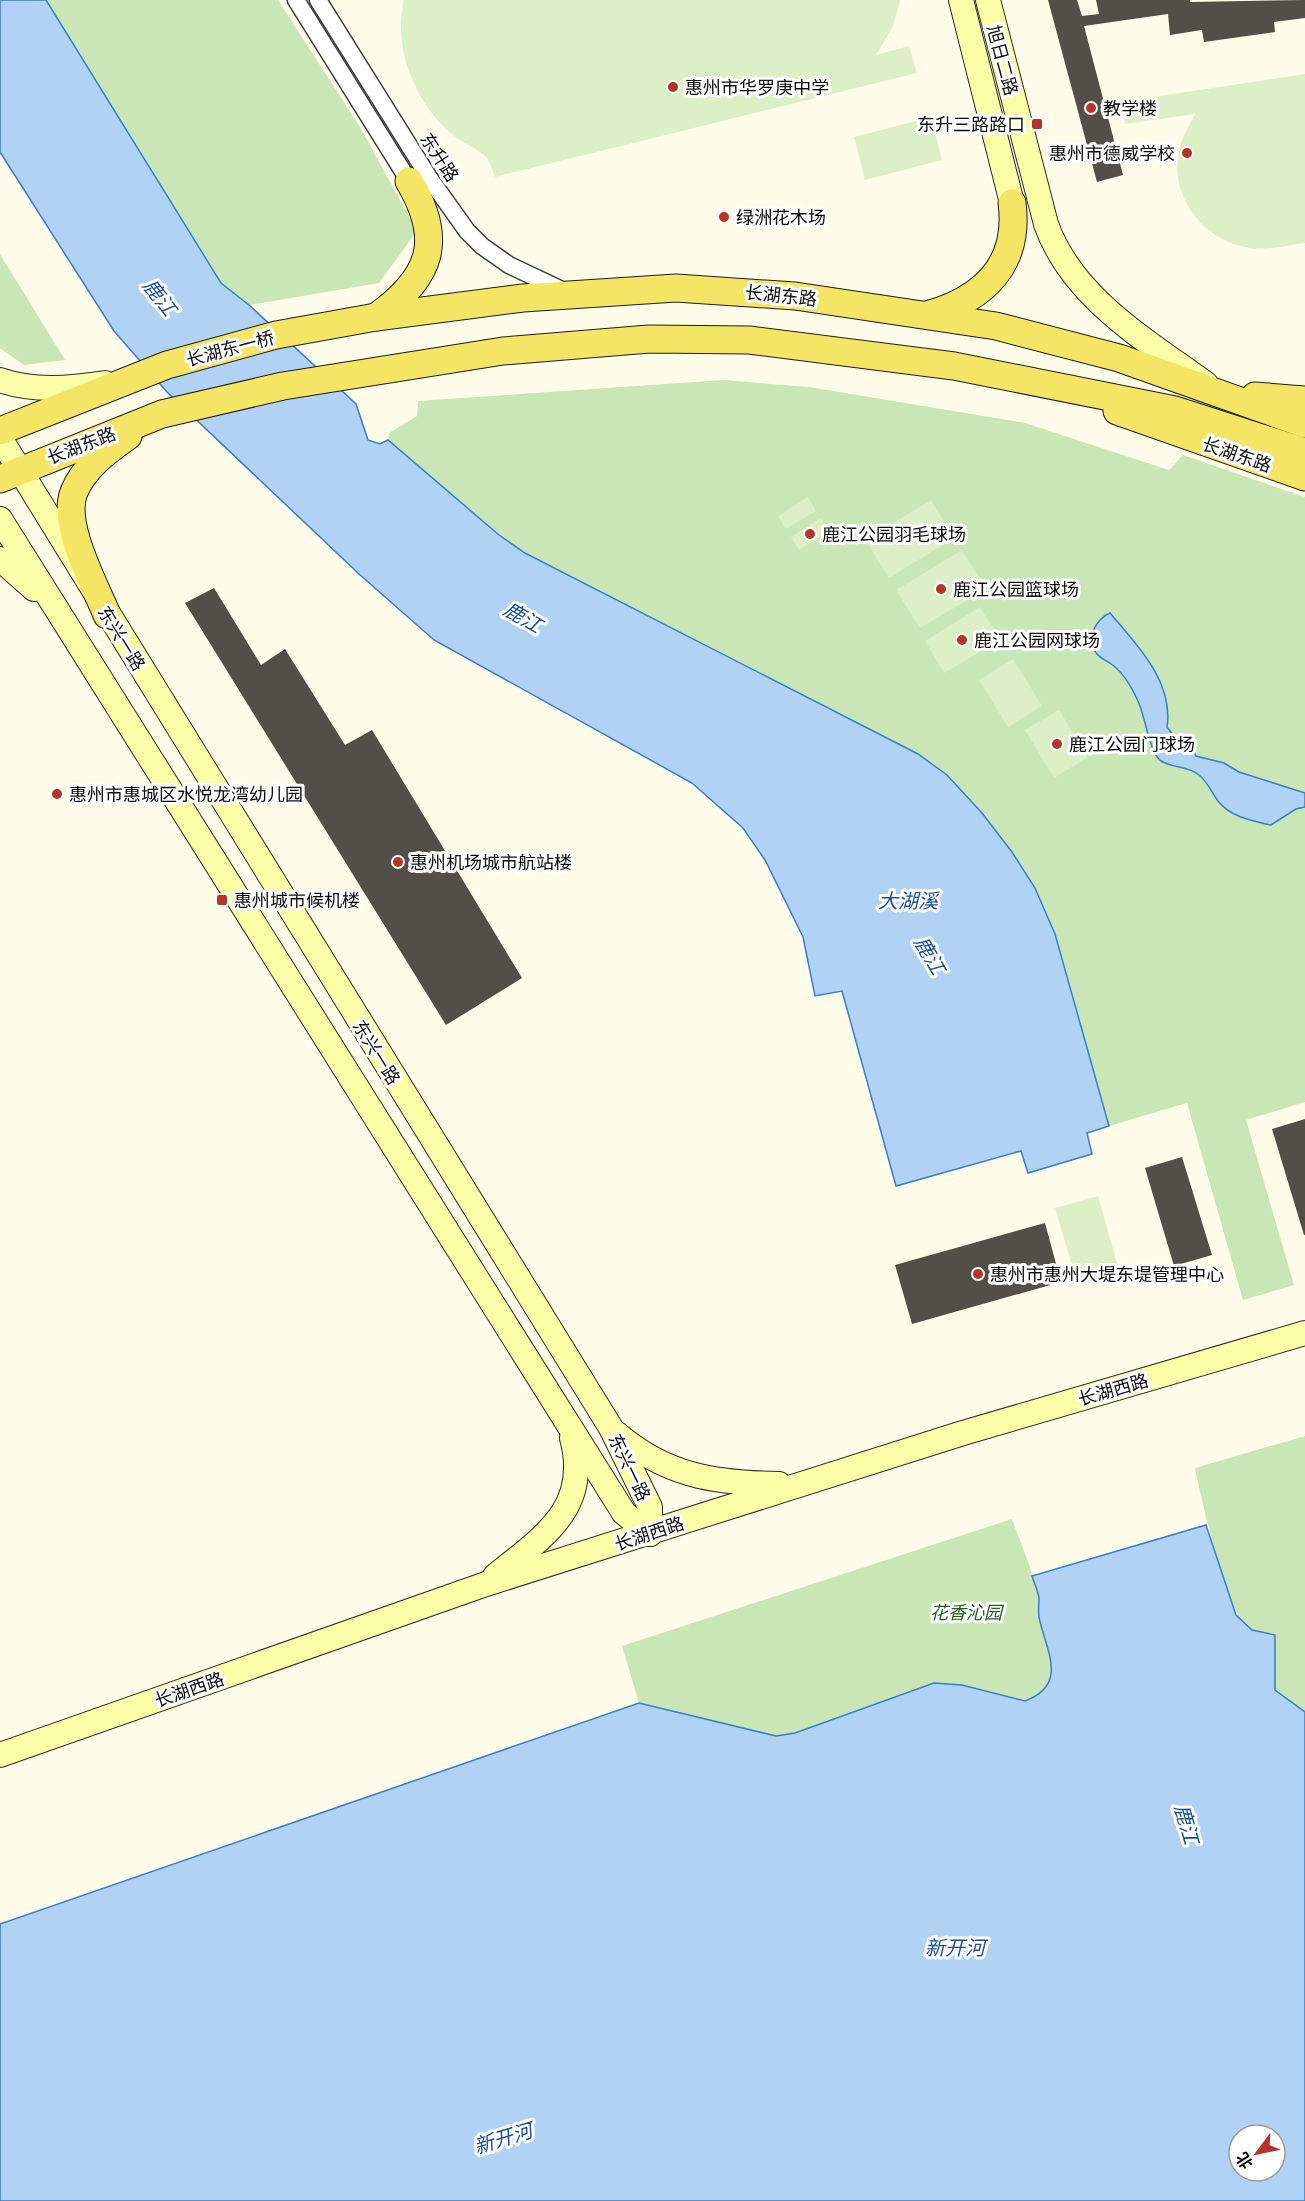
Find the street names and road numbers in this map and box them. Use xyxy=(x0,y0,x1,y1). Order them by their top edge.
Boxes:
street label: 旭日二路 xyxy=(982,22,1024,98)
street label: 东升路 xyxy=(415,128,465,186)
street label: 长湖东路 xyxy=(744,279,818,311)
street label: 长湖东一桥 xyxy=(183,325,277,371)
street label: 长湖东路 xyxy=(43,421,119,469)
street label: 长湖东路 xyxy=(1199,431,1275,477)
street label: 东兴一路 xyxy=(93,601,151,675)
street label: 东兴一路 xyxy=(348,1015,406,1089)
street label: 长湖西路 xyxy=(1075,1368,1151,1410)
street label: 东兴一路 xyxy=(603,1429,657,1505)
street label: 长湖西路 xyxy=(611,1510,687,1556)
street label: 长湖西路 xyxy=(151,1666,227,1712)

